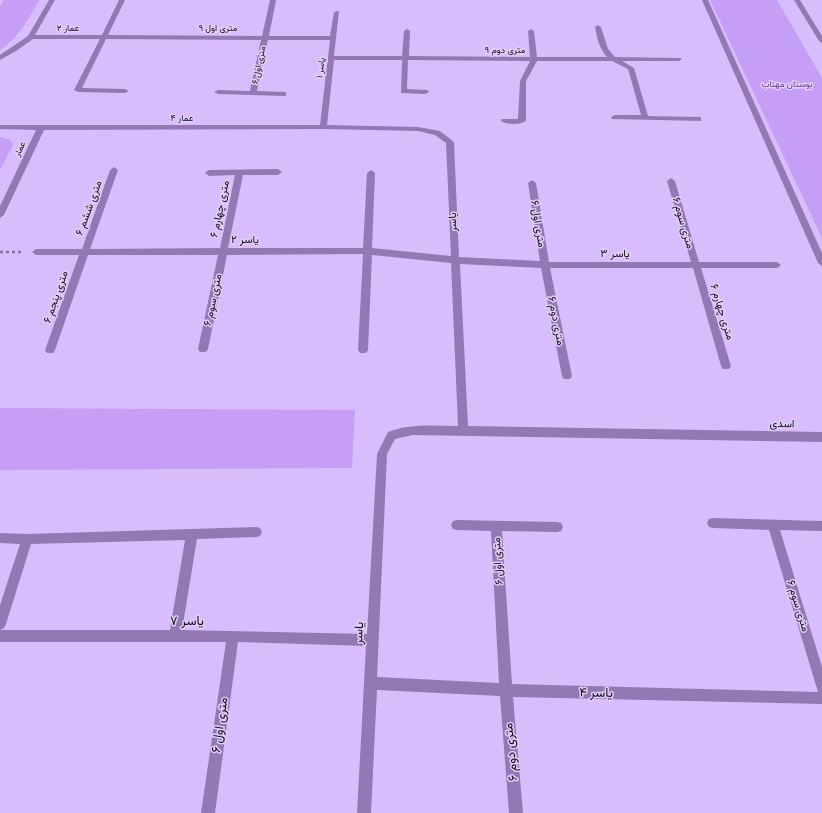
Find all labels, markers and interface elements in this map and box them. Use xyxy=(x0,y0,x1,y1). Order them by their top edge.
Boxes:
street label: عمار ۲ xyxy=(57,23,79,33)
street label: ۹ متری اول xyxy=(199,23,237,33)
street label: ۶ متری اول xyxy=(250,45,268,85)
street label: ۹ متری دوم xyxy=(485,45,525,55)
street label: یاسر ۱ xyxy=(314,57,328,79)
park label: بوستان مهتاب xyxy=(762,79,812,89)
street label: عمار ۴ xyxy=(171,113,193,123)
street label: عمار xyxy=(12,140,28,158)
street label: ۶ متری ششم xyxy=(73,179,105,237)
street label: ۶ متری چهارم xyxy=(208,179,232,239)
street label: ۶ متری سوم xyxy=(669,196,697,250)
street label: ۶ متری اول xyxy=(528,200,548,248)
street label: یاسر xyxy=(446,212,460,232)
street label: یاسر ۲ xyxy=(231,233,259,247)
street label: یاسر ۳ xyxy=(600,247,630,261)
street label: ۶ متری پنجم xyxy=(41,269,71,325)
street label: ۶ متری سوم xyxy=(201,273,225,327)
street label: ۶ متری چهارم xyxy=(707,282,737,342)
street label: ۶ متری دوم xyxy=(545,295,567,347)
street label: اسدی xyxy=(769,417,795,431)
street label: ۶ متری اول xyxy=(490,537,506,585)
street label: ۶ متری سوم xyxy=(784,579,812,633)
street label: یاسر ۷ xyxy=(170,613,204,629)
street label: یاسر xyxy=(351,621,367,645)
street label: یاسر ۴ xyxy=(579,685,613,701)
street label: ۶ متری اول xyxy=(208,696,232,754)
street label: ۶ متری دوم xyxy=(501,722,521,782)

